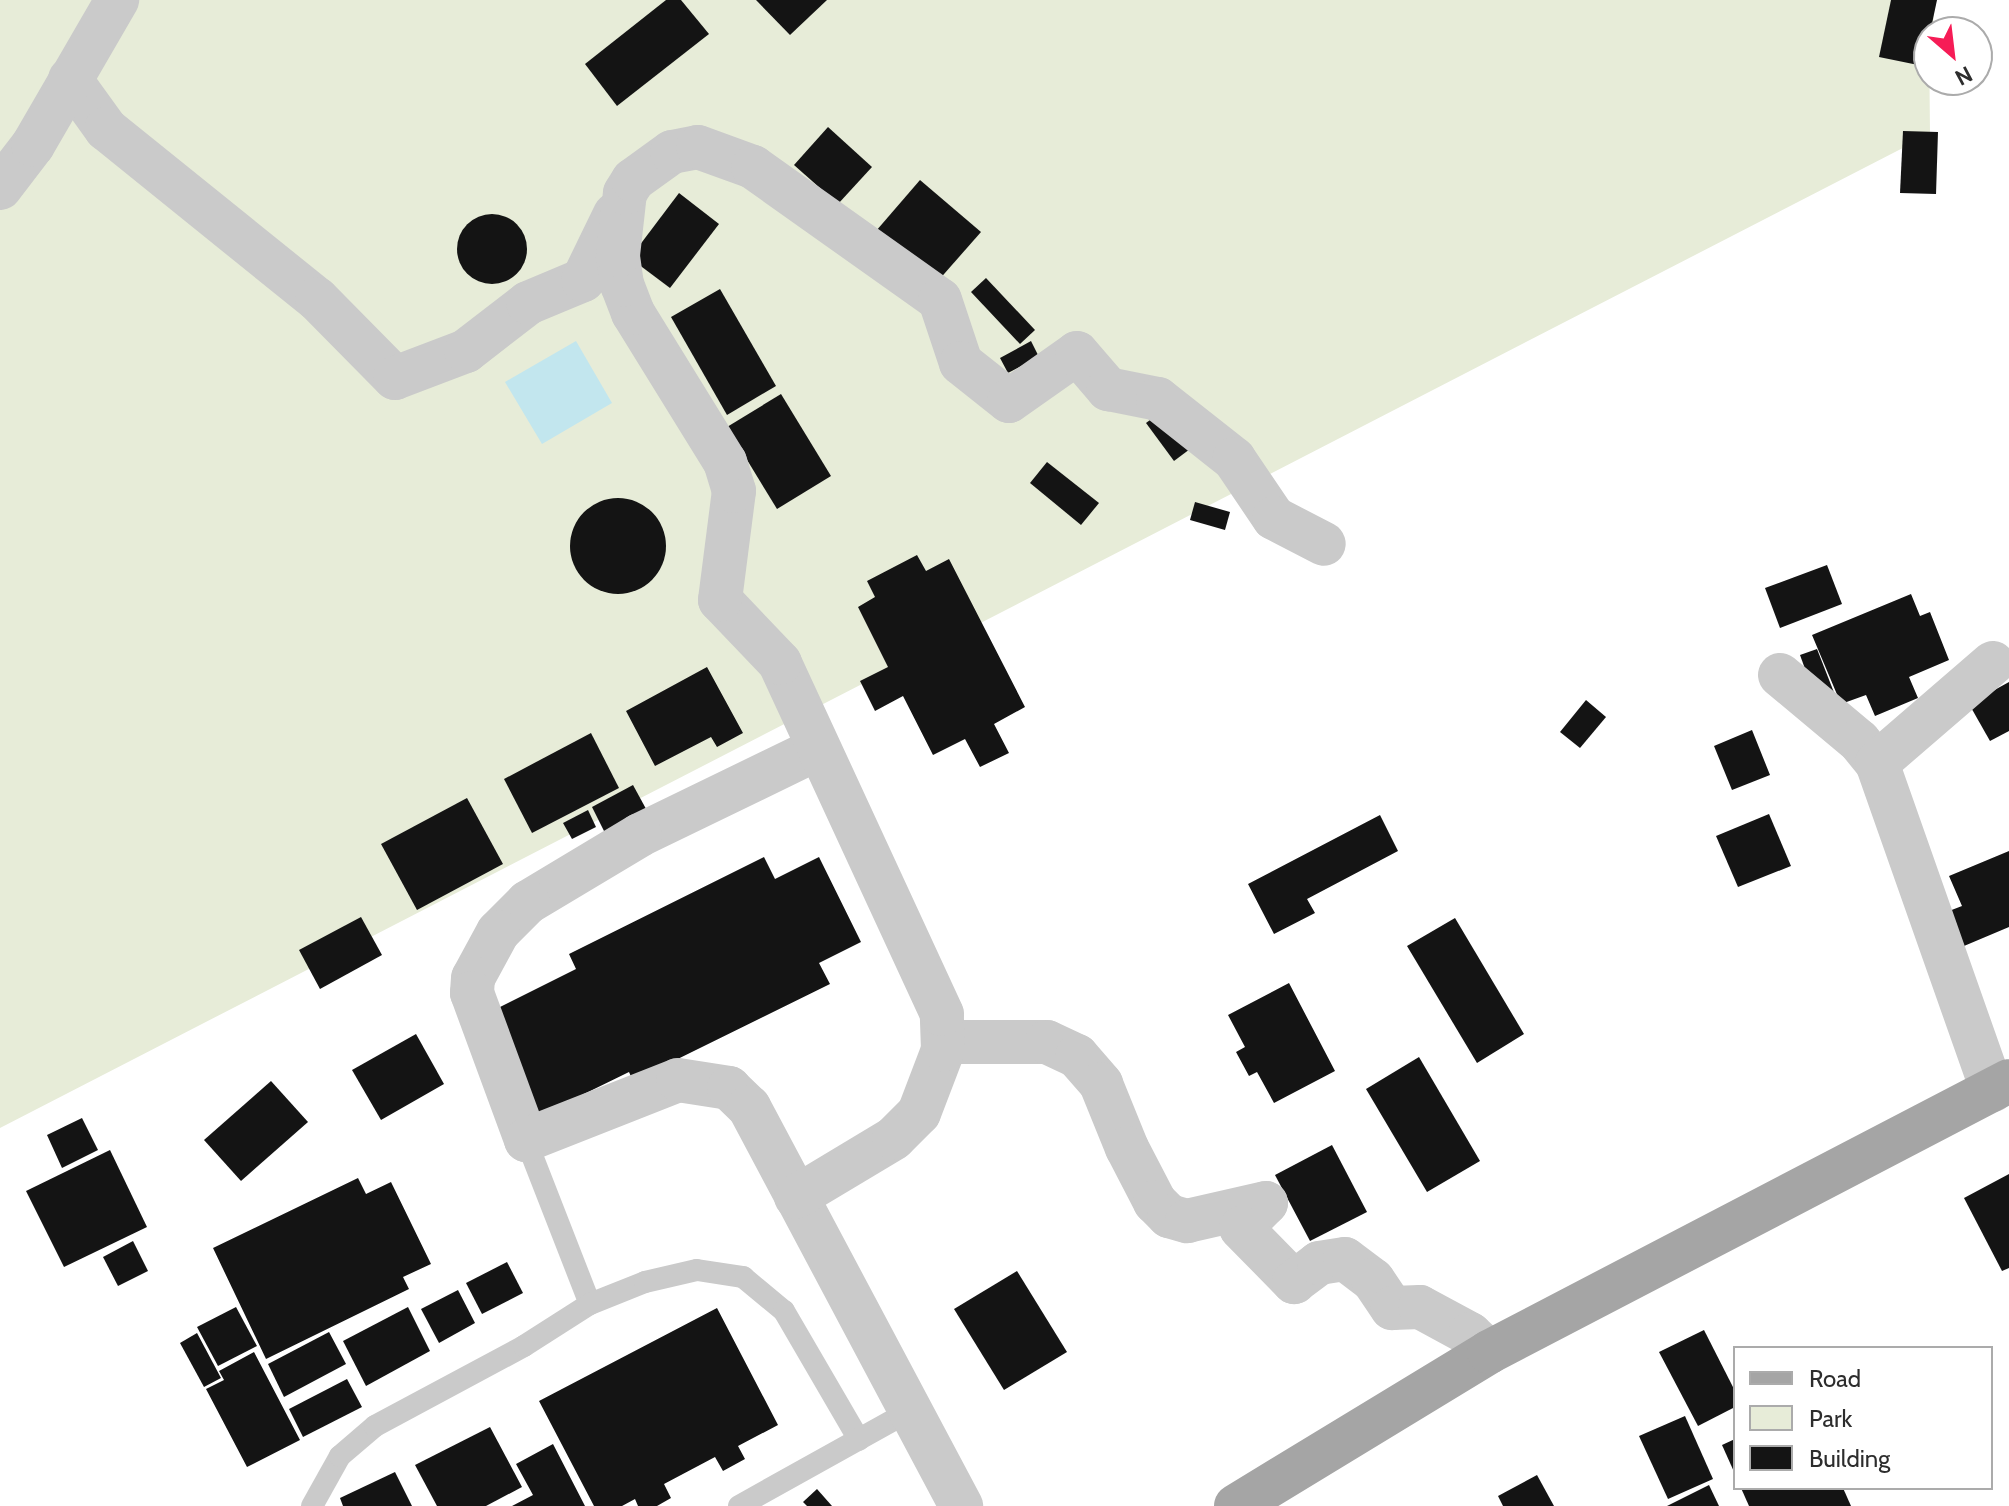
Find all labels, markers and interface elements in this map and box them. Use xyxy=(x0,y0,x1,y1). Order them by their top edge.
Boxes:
north arrow xyxy=(1913,16,1993,96)
text: N xyxy=(1950,60,1977,91)
legend xyxy=(1733,1346,1993,1490)
text: Road xyxy=(1809,1364,1861,1393)
text: Park xyxy=(1809,1404,1852,1433)
text: Building xyxy=(1809,1444,1890,1473)

